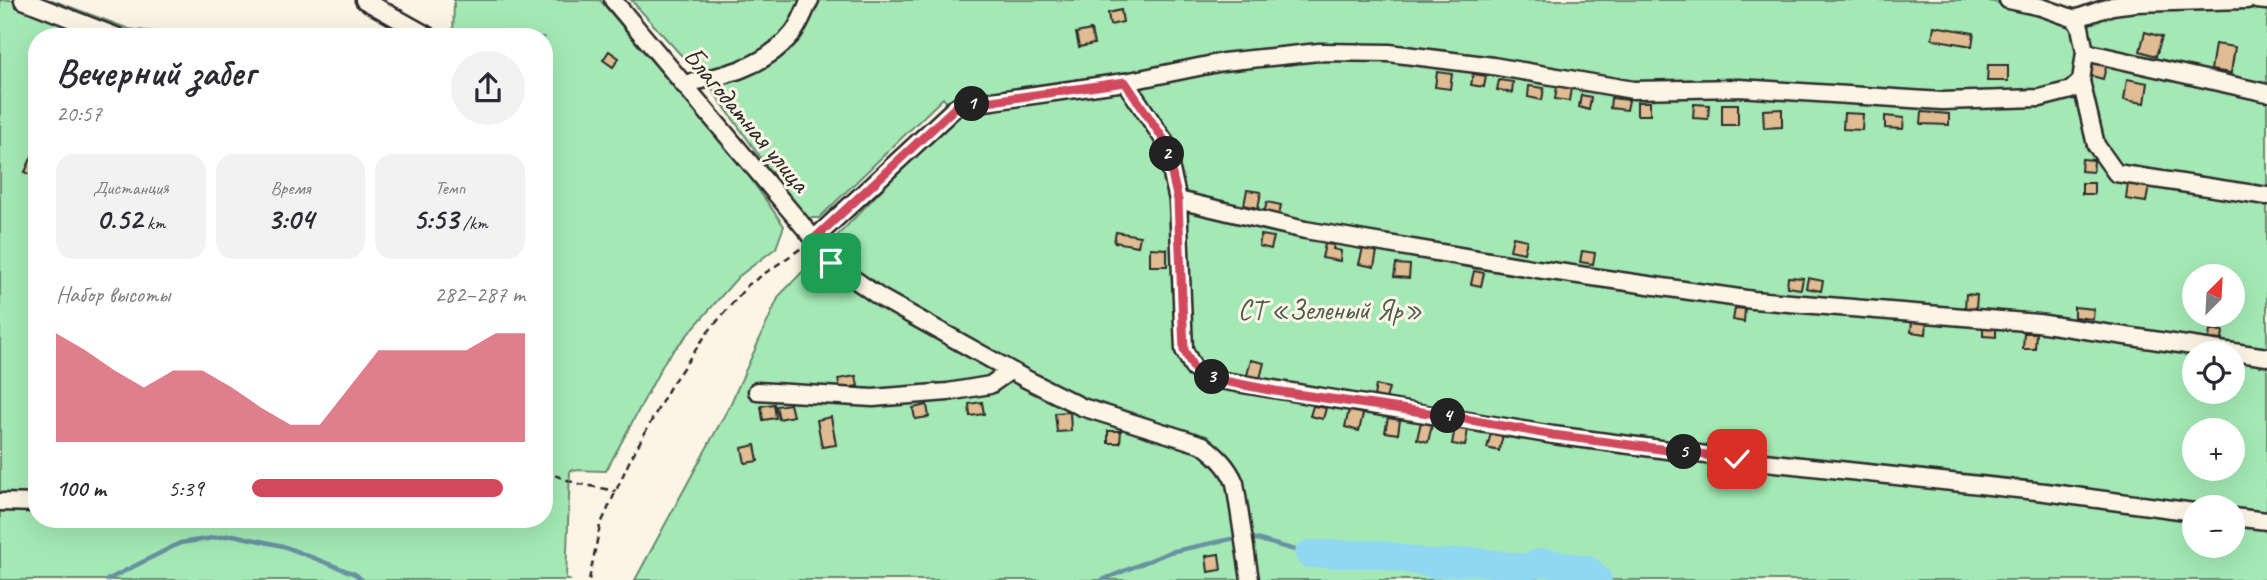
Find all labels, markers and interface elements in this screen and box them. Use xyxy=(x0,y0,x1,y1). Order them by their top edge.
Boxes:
street label: Благодатная улица xyxy=(676,39,819,200)
text: Вечерний забег xyxy=(56,49,255,96)
button: share xyxy=(451,51,525,125)
pin: 1 xyxy=(954,86,990,122)
text: 1 xyxy=(967,91,976,115)
text: 20:57 xyxy=(56,99,102,128)
pin: 2 xyxy=(1150,136,1184,172)
text: 2 xyxy=(1162,141,1171,165)
text: Дистанция xyxy=(93,176,169,200)
text: Время xyxy=(270,176,311,200)
text: Темп xyxy=(435,176,465,200)
text: 0.52 xyxy=(96,200,142,238)
text: 3:04 xyxy=(267,200,314,238)
text: 5:53 xyxy=(413,200,458,238)
text: km xyxy=(142,211,165,235)
text: /km xyxy=(458,211,488,235)
pin xyxy=(801,233,861,293)
icon: arrive xyxy=(812,244,850,282)
north arrow xyxy=(2182,264,2245,327)
map controls xyxy=(2182,264,2245,558)
text: Набор высоты xyxy=(56,280,170,309)
text: 282–287 m xyxy=(434,280,525,309)
park label: СТ «Зеленый Яр» xyxy=(1238,292,1422,327)
button: locate xyxy=(2182,341,2245,404)
pin: 3 xyxy=(1194,360,1230,394)
text: 3 xyxy=(1207,364,1216,388)
pin: 4 xyxy=(1430,398,1466,434)
text: 4 xyxy=(1443,403,1452,427)
button: + xyxy=(2182,418,2245,481)
pin xyxy=(1707,429,1767,489)
pin: 5 xyxy=(1666,434,1702,470)
text: 5 xyxy=(1679,439,1688,463)
icon: check xyxy=(1718,440,1756,478)
text: 100 m xyxy=(56,474,106,503)
text: 5:39 xyxy=(168,474,204,503)
button: − xyxy=(2182,495,2245,558)

